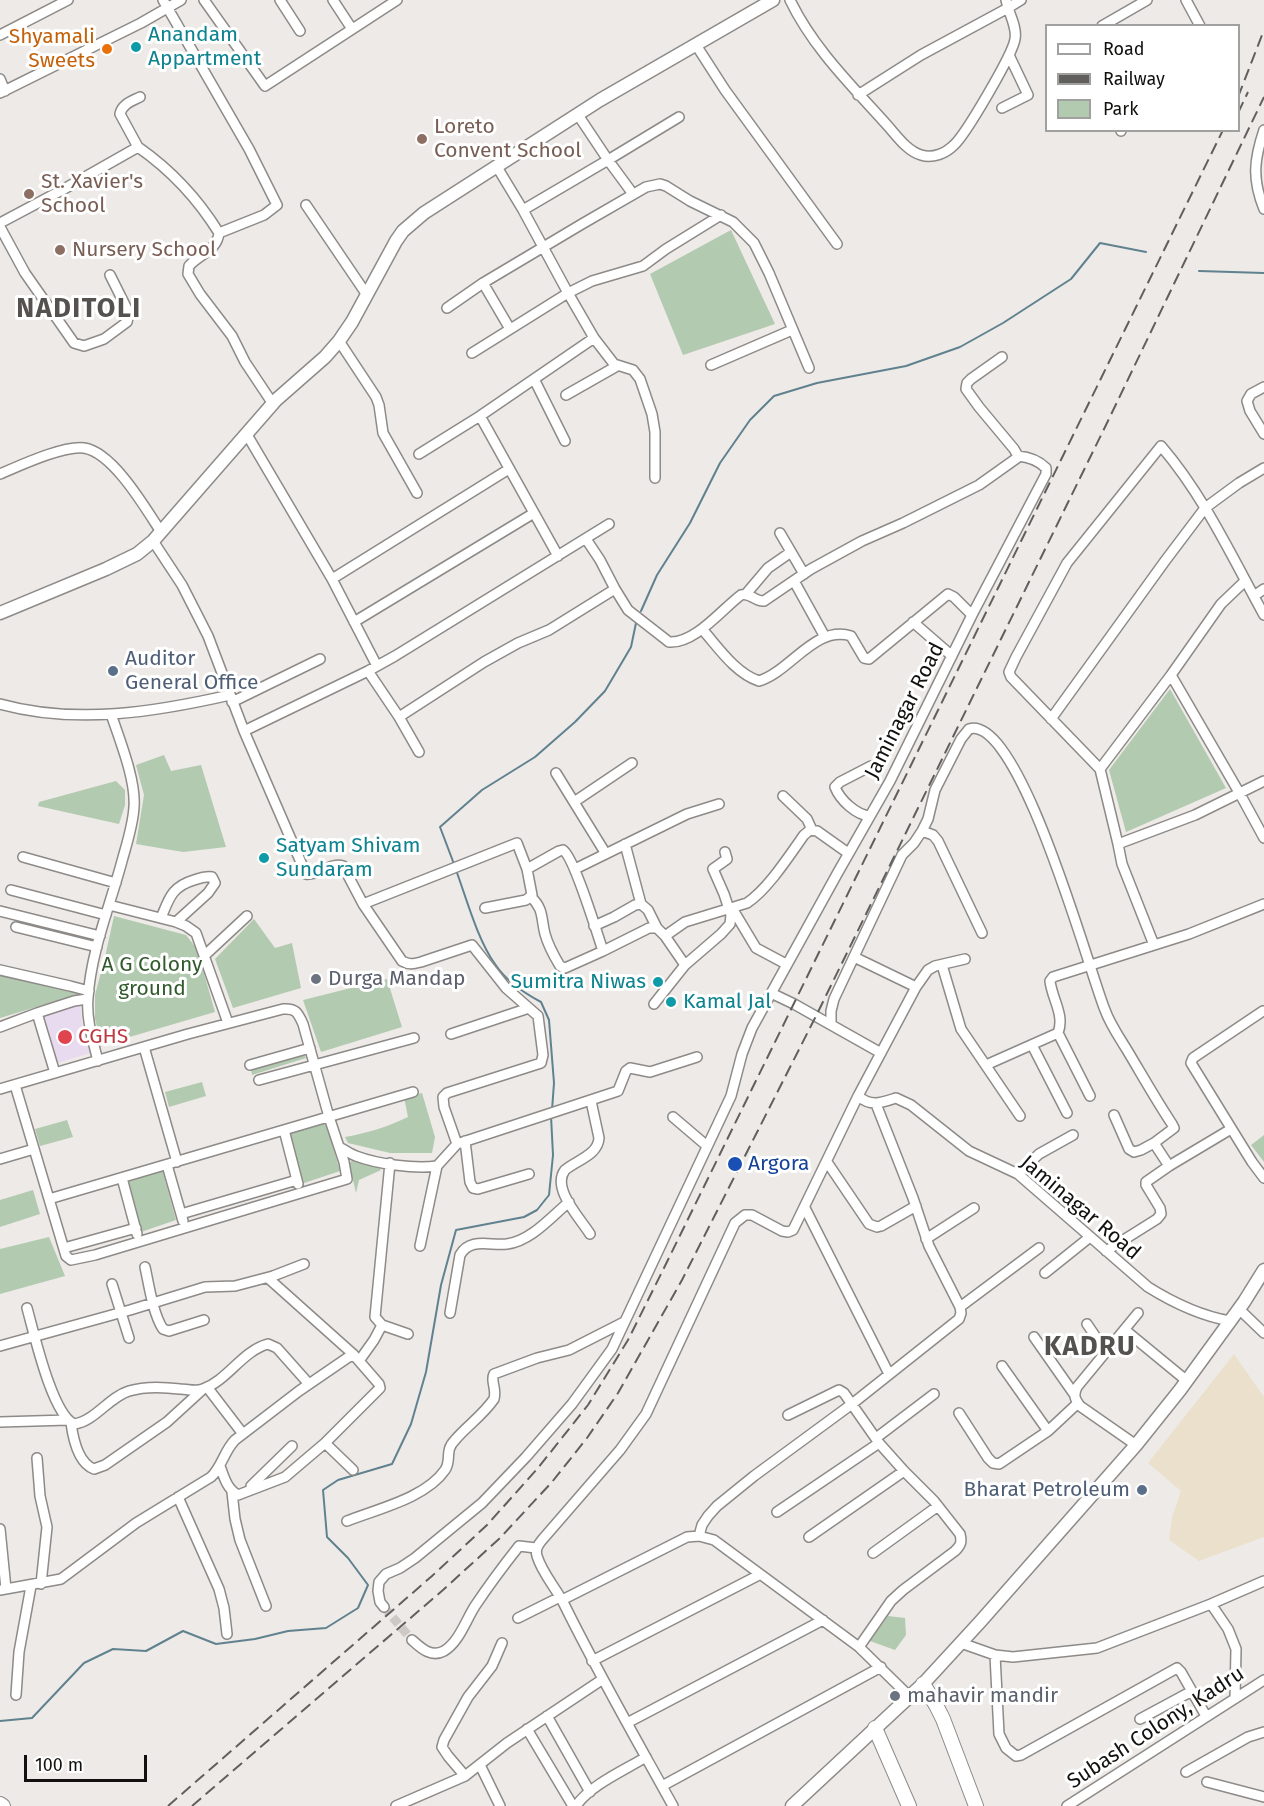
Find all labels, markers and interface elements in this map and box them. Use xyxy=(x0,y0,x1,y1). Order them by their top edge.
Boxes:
place label: Anandam Appartment xyxy=(148,22,261,72)
place label: Shyamali Sweets xyxy=(9,24,95,74)
legend xyxy=(1045,24,1240,132)
text: Road xyxy=(1103,38,1145,60)
marker: Anandam Appartment xyxy=(129,40,143,54)
marker: Shyamali Sweets xyxy=(100,42,114,56)
text: Railway xyxy=(1103,68,1165,90)
text: Park xyxy=(1103,98,1138,120)
place label: Loreto Convent School xyxy=(434,114,581,164)
marker: Loreto Convent School xyxy=(415,132,429,146)
place label: St. Xavier's School xyxy=(41,169,143,219)
marker: St. Xavier's School xyxy=(22,187,36,201)
place label: Nursery School xyxy=(72,237,216,263)
marker: Nursery School xyxy=(53,243,67,257)
district label: NADITOLI xyxy=(16,293,142,325)
street label: Jaminagar Road xyxy=(860,639,950,783)
place label: Auditor General Office xyxy=(125,646,258,696)
marker: Auditor General Office xyxy=(106,664,120,678)
place label: Satyam Shivam Sundaram xyxy=(276,833,420,883)
marker: Satyam Shivam Sundaram xyxy=(257,851,271,865)
park label: A G Colony ground xyxy=(102,952,202,1002)
place label: Durga Mandap xyxy=(328,966,466,992)
place label: Sumitra Niwas xyxy=(510,969,646,995)
marker: Durga Mandap xyxy=(309,972,323,986)
marker: Sumitra Niwas xyxy=(651,975,665,989)
place label: Kamal Jal xyxy=(683,989,771,1015)
marker: Kamal Jal xyxy=(664,995,678,1009)
place label: CGHS xyxy=(78,1024,128,1050)
marker: CGHS xyxy=(56,1028,74,1046)
street label: Jaminagar Road xyxy=(1015,1150,1145,1266)
place label: Argora xyxy=(748,1151,809,1177)
marker: Argora xyxy=(726,1155,744,1173)
district label: KADRU xyxy=(1044,1331,1136,1363)
place label: Bharat Petroleum xyxy=(964,1477,1130,1503)
marker: Bharat Petroleum xyxy=(1135,1483,1149,1497)
street label: Subash Colony, Kadru xyxy=(1063,1661,1249,1795)
place label: mahavir mandir xyxy=(907,1683,1058,1709)
marker: mahavir mandir xyxy=(888,1689,902,1703)
scale bar xyxy=(27,1743,150,1781)
text: 100 m xyxy=(35,1754,83,1776)

